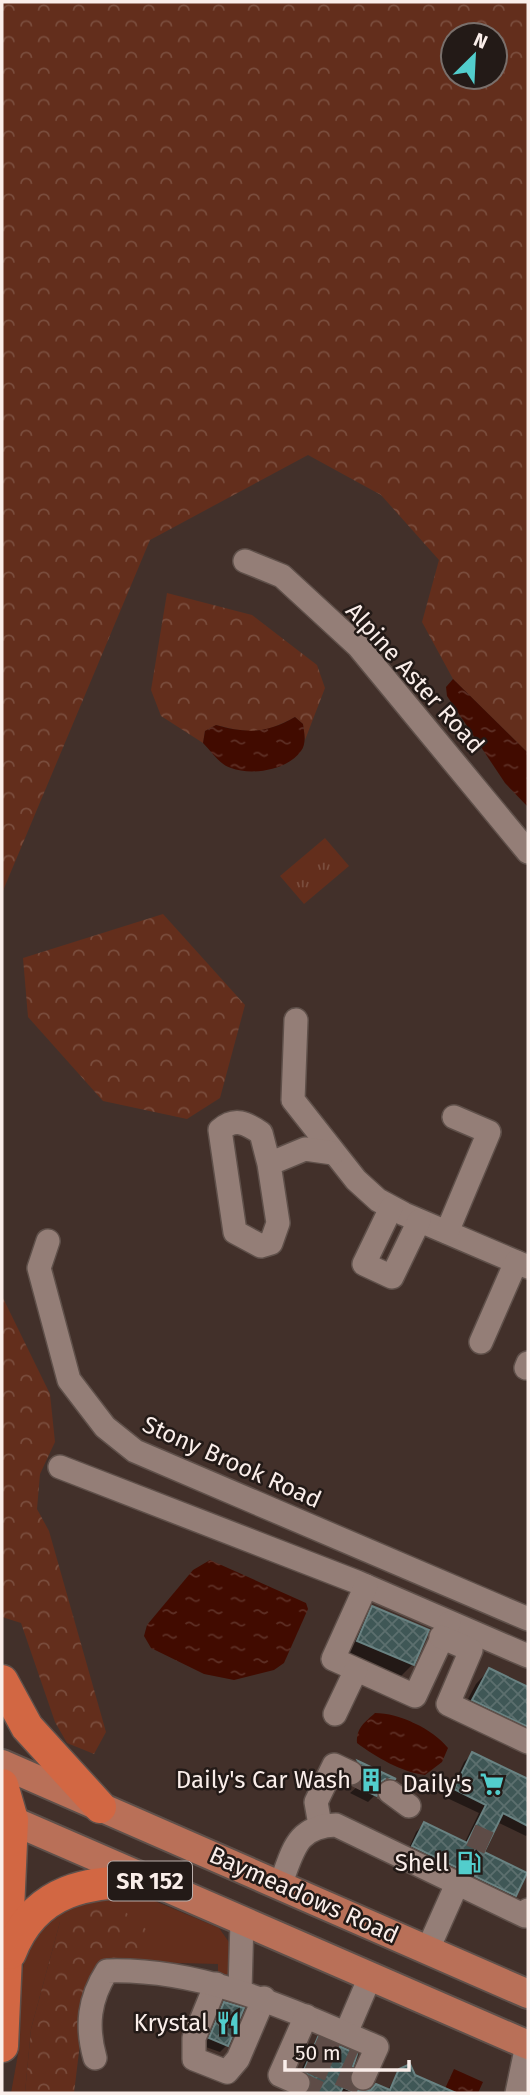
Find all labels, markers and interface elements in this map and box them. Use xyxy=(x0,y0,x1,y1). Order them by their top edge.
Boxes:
north arrow xyxy=(439,21,509,91)
text: N xyxy=(470,28,491,54)
street label: Alpine Aster Road xyxy=(340,597,490,759)
street label: Stony Brook Road xyxy=(138,1410,326,1514)
place label: Daily's Car Wash xyxy=(176,1766,351,1794)
building icon: Daily's Car Wash xyxy=(357,1766,385,1794)
place label: Daily's xyxy=(402,1770,472,1798)
supermarket icon: Daily's xyxy=(478,1770,506,1798)
street label: Baymeadows Road xyxy=(205,1841,403,1949)
place label: Shell xyxy=(395,1849,449,1877)
fuel station icon: Shell xyxy=(455,1849,483,1877)
road number: SR 152 xyxy=(108,1862,192,1900)
place label: Krystal xyxy=(133,2009,208,2037)
restaurant icon: Krystal xyxy=(214,2009,242,2037)
scale bar xyxy=(285,2028,409,2072)
text: 50 m xyxy=(295,2040,341,2066)

